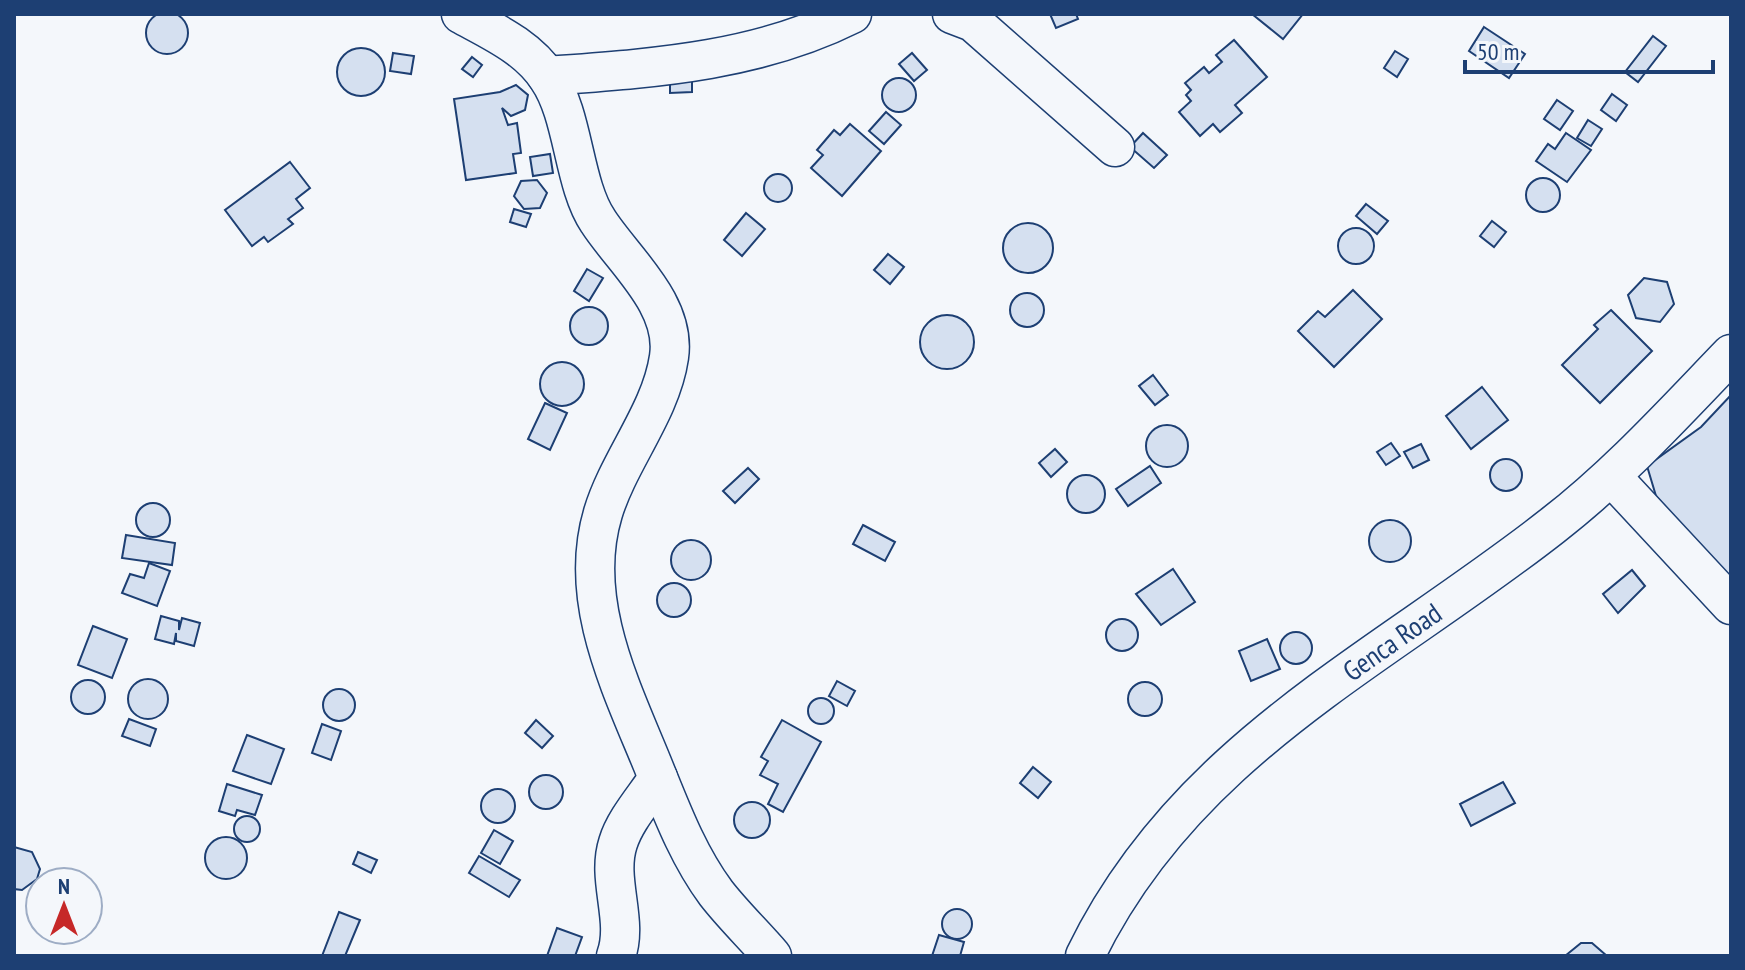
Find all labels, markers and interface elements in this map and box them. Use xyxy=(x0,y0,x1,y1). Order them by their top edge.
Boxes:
scale bar xyxy=(1465,24,1713,74)
text: 50 m xyxy=(1477,36,1519,67)
street label: Genca Road xyxy=(1335,594,1448,689)
north arrow xyxy=(24,866,104,946)
text: N xyxy=(58,872,70,900)

